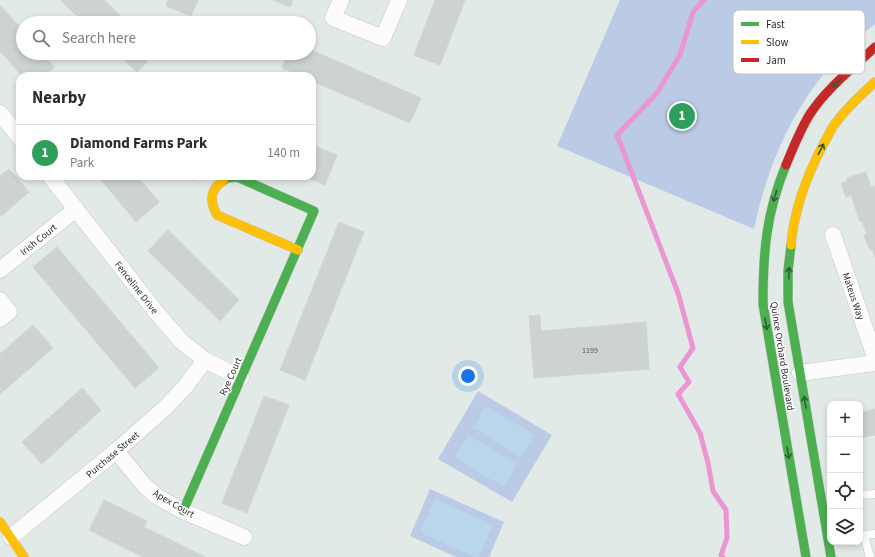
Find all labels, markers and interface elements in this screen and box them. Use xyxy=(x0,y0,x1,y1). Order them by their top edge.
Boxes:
legend xyxy=(733,10,865,74)
search box xyxy=(16,16,316,60)
text: Fast xyxy=(766,17,785,32)
icon: search xyxy=(30,27,52,49)
text: Search here xyxy=(62,28,136,49)
text: Slow xyxy=(766,35,789,50)
text: Jam xyxy=(766,53,786,68)
one-way arrow xyxy=(832,78,842,88)
text: Nearby xyxy=(32,86,86,110)
pin: 1 xyxy=(669,101,695,131)
text: Diamond Farms Park xyxy=(70,133,207,154)
one-way arrow xyxy=(818,143,825,155)
text: 1 xyxy=(42,144,48,162)
text: 140 m xyxy=(267,144,300,162)
text: Park xyxy=(70,154,94,172)
one-way arrow xyxy=(771,189,778,202)
street label: Irish Court xyxy=(17,220,60,259)
street label: Fenceline Drive xyxy=(111,258,161,317)
one-way arrow xyxy=(785,267,792,280)
street label: Mateus Way xyxy=(838,271,868,322)
street label: Quince Orchard Boulevard xyxy=(766,301,798,412)
one-way arrow xyxy=(763,317,771,330)
house number: 1199 xyxy=(582,345,598,356)
street label: Rye Court xyxy=(216,354,246,398)
your location xyxy=(458,366,478,386)
one-way arrow xyxy=(801,396,809,409)
map controls xyxy=(827,401,863,545)
button: + xyxy=(827,401,863,437)
street label: Purchase Street xyxy=(83,428,143,481)
button: − xyxy=(827,437,863,473)
one-way arrow xyxy=(784,446,792,459)
button: locate xyxy=(827,473,863,509)
street label: Apex Court xyxy=(150,486,197,522)
button: layers xyxy=(827,509,863,545)

